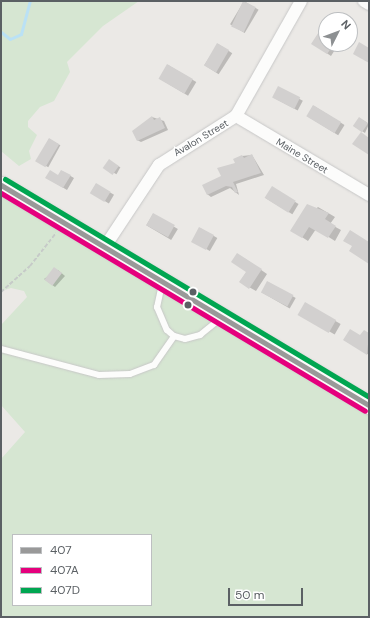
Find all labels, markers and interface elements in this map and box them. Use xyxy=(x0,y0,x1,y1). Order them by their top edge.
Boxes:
north arrow xyxy=(318,12,358,52)
text: N xyxy=(338,17,354,32)
street label: Avalon Street xyxy=(172,117,230,159)
street label: Maine Street xyxy=(274,136,330,176)
unlabelled marker xyxy=(188,287,198,297)
unlabelled marker xyxy=(183,300,193,310)
legend xyxy=(12,534,152,606)
text: 407 xyxy=(50,542,72,558)
text: 407A xyxy=(50,562,79,578)
scale bar xyxy=(230,580,305,606)
text: 407D xyxy=(50,582,80,598)
text: 50 m xyxy=(235,587,264,603)

